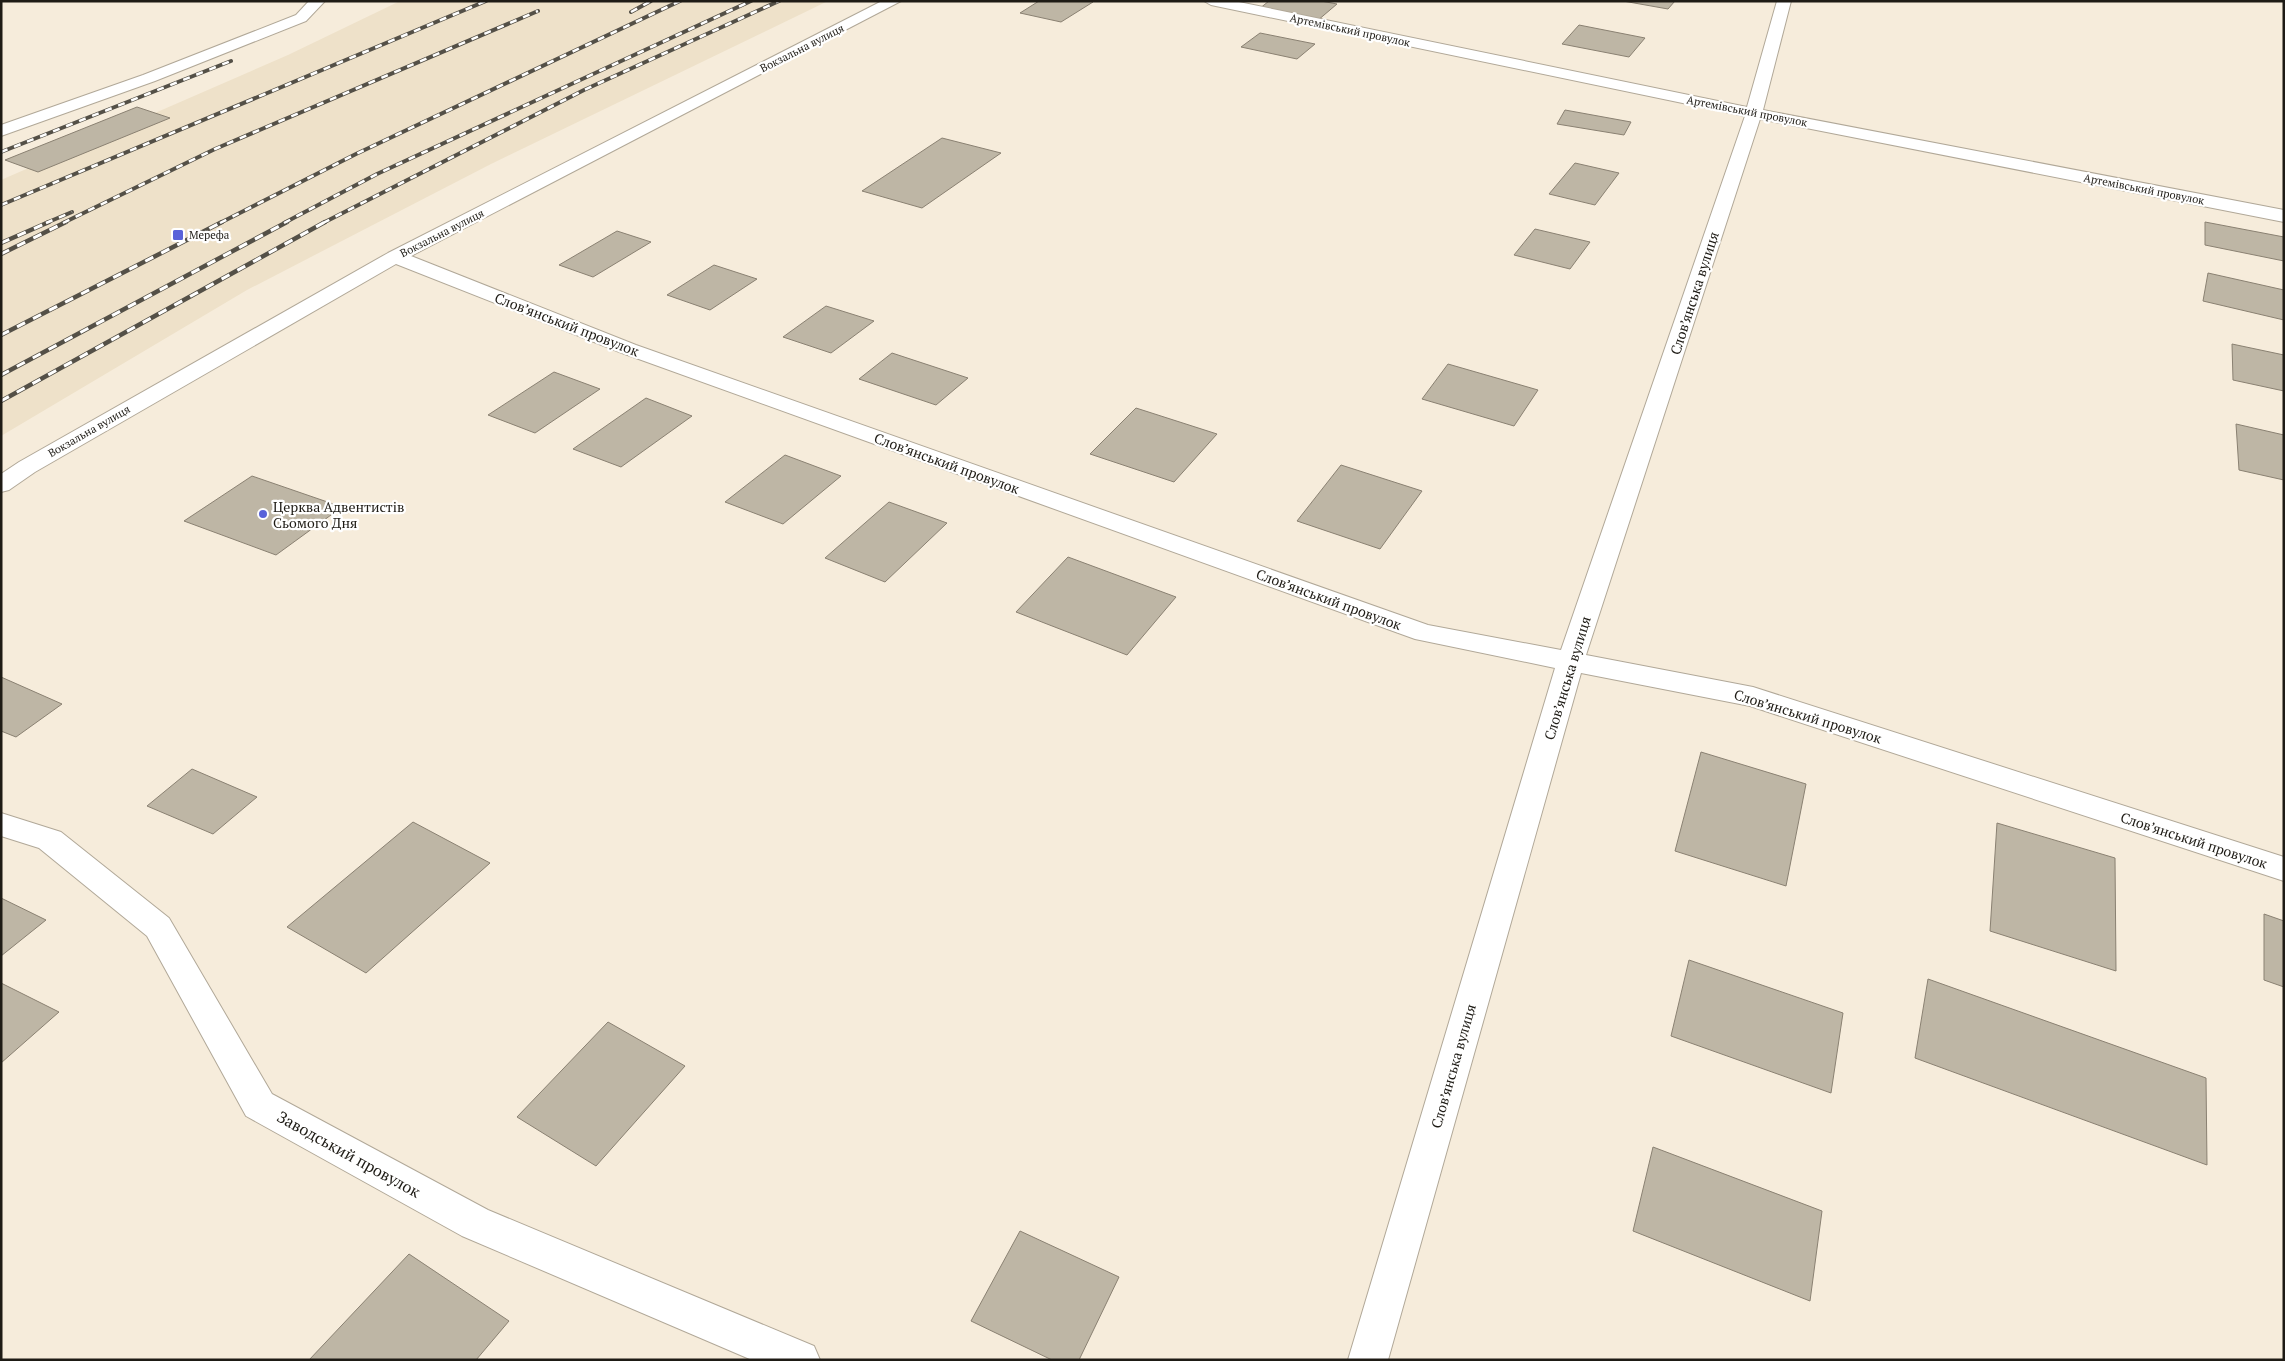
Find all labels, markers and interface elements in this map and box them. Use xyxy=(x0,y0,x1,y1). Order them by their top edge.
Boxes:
street label: Артемівський провулок xyxy=(1289,10,1411,50)
street label: Вокзальна вулиця xyxy=(758,21,847,75)
street label: Артемівський провулок xyxy=(1685,92,1809,130)
street label: Артемівський провулок xyxy=(2082,170,2206,208)
street label: Вокзальна вулиця xyxy=(398,206,487,260)
marker: Мерефа xyxy=(171,228,185,242)
place label: Мерефа xyxy=(189,228,230,242)
street label: Слов’янська вулиця xyxy=(1665,229,1723,357)
street label: Слов’янський провулок xyxy=(492,288,642,360)
street label: Вокзальна вулиця xyxy=(45,402,133,460)
street label: Слов’янський провулок xyxy=(872,428,1023,498)
place label: Церква Адвентистів Сьомого Дня xyxy=(273,497,404,532)
marker: Церква Адвентистів Сьомого Дня xyxy=(257,508,269,520)
street label: Слов’янський провулок xyxy=(1254,564,1405,634)
street label: Слов’янська вулиця xyxy=(1539,614,1595,742)
street label: Слов’янський провулок xyxy=(1732,685,1884,748)
street label: Слов’янський провулок xyxy=(2118,807,2270,873)
street label: Слов’янська вулиця xyxy=(1426,1002,1480,1130)
street label: Заводський провулок xyxy=(273,1105,425,1203)

